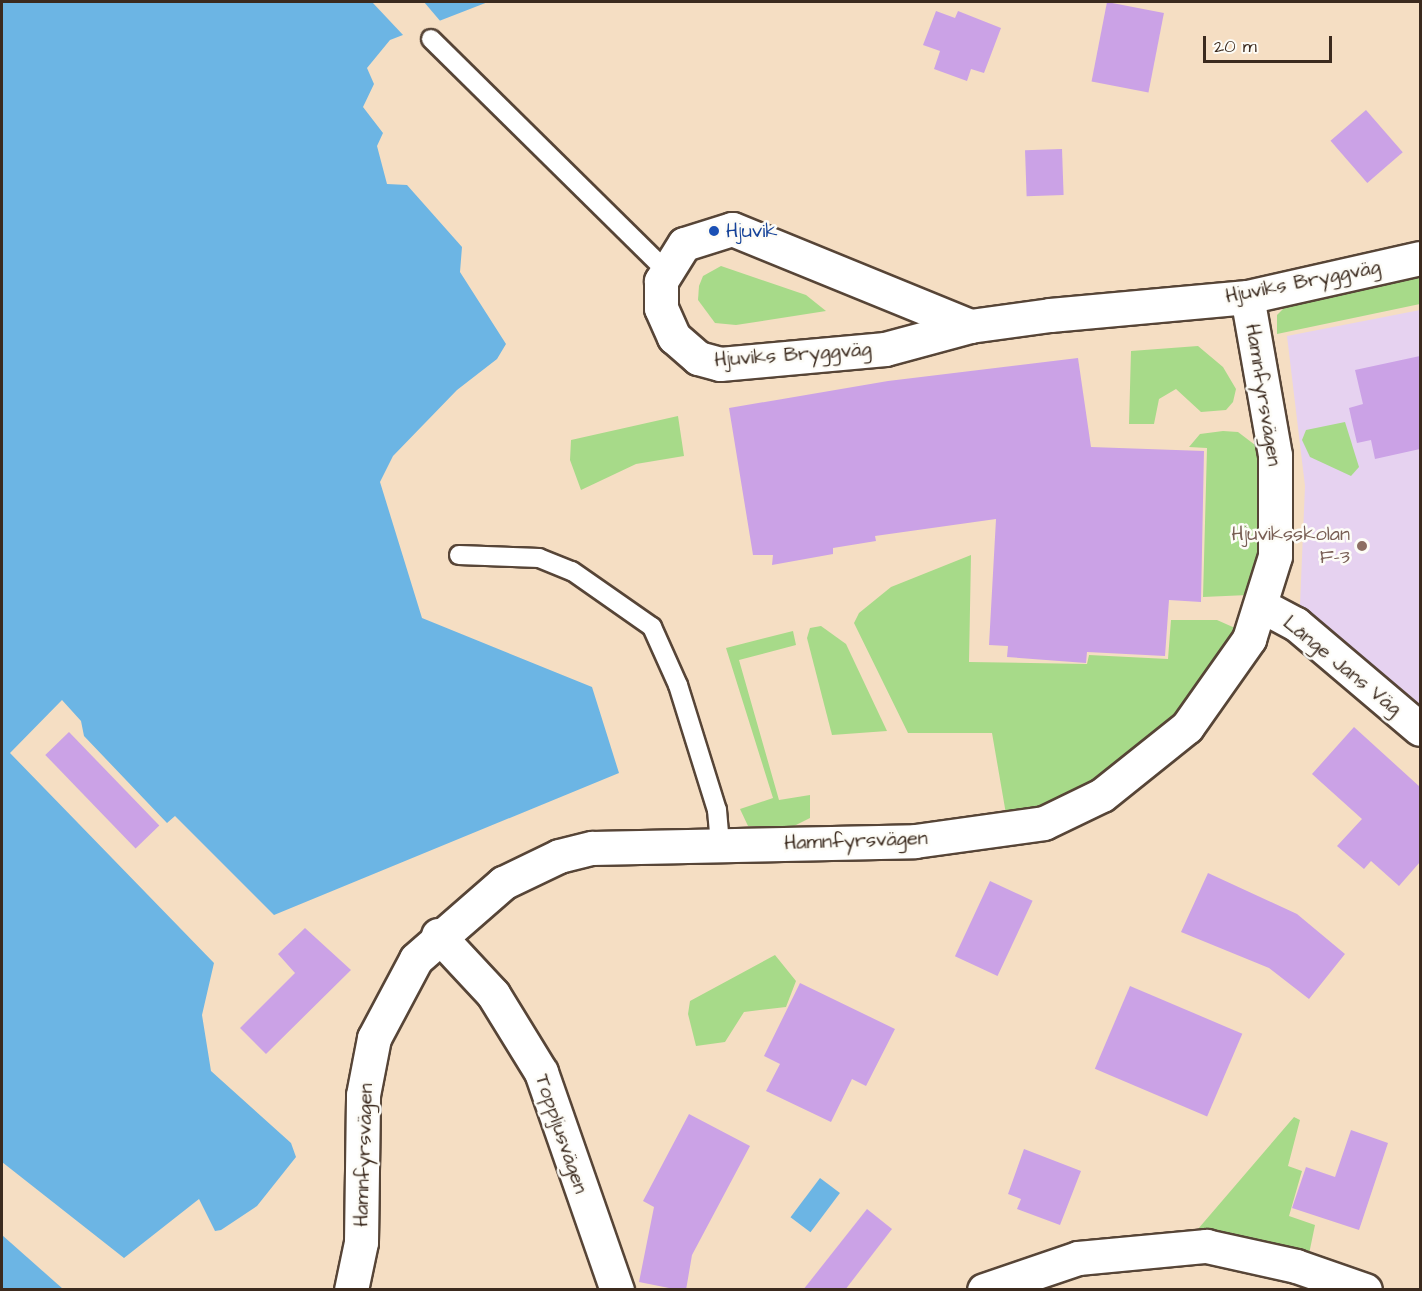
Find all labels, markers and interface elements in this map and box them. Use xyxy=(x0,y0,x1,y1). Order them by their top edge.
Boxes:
scale bar xyxy=(1206,24,1335,62)
text: 20 m xyxy=(1214,34,1257,59)
place label: Hjuvik xyxy=(726,219,778,243)
marker: Hjuvik xyxy=(707,224,721,238)
street label: Hjuviks Bryggväg xyxy=(1224,255,1382,309)
street label: Hamnfyrsvägen xyxy=(1240,322,1286,468)
street label: Hjuviks Bryggväg xyxy=(714,338,872,372)
place label: Hjuviksskolan F-3 xyxy=(1232,522,1350,569)
marker: Hjuviksskolan F-3 xyxy=(1355,539,1369,553)
street label: Långe Jans Väg xyxy=(1278,611,1406,721)
street label: Hamnfyrsvägen xyxy=(784,827,928,855)
street label: Toppljusvägen xyxy=(529,1071,593,1197)
street label: Hamnfyrsvägen xyxy=(350,1083,378,1227)

